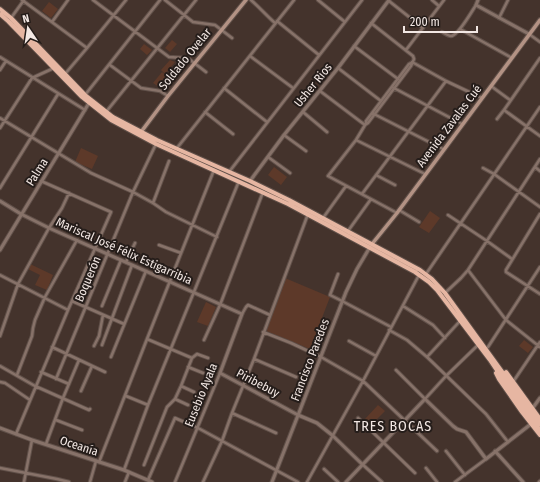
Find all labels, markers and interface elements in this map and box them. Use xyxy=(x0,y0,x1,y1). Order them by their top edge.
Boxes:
north arrow xyxy=(8,8,48,48)
scale bar xyxy=(404,8,477,34)
text: N xyxy=(21,12,31,26)
text: 200 m xyxy=(410,15,440,29)
street label: Soldado Ovelar xyxy=(156,25,215,93)
street label: Usher Rios xyxy=(291,60,335,110)
street label: Avenida Zavalas Cué xyxy=(414,82,484,170)
street label: Palma xyxy=(23,156,51,188)
street label: Mariscal José Félix Estigarribia xyxy=(54,215,194,287)
street label: Boquerón xyxy=(72,254,104,304)
street label: Francisco Paredes xyxy=(288,317,332,403)
street label: Eusebio Ayala xyxy=(182,361,220,429)
street label: Piribebuy xyxy=(234,366,283,400)
district label: TRES BOCAS xyxy=(354,418,432,435)
street label: Oceanía xyxy=(58,433,100,459)

